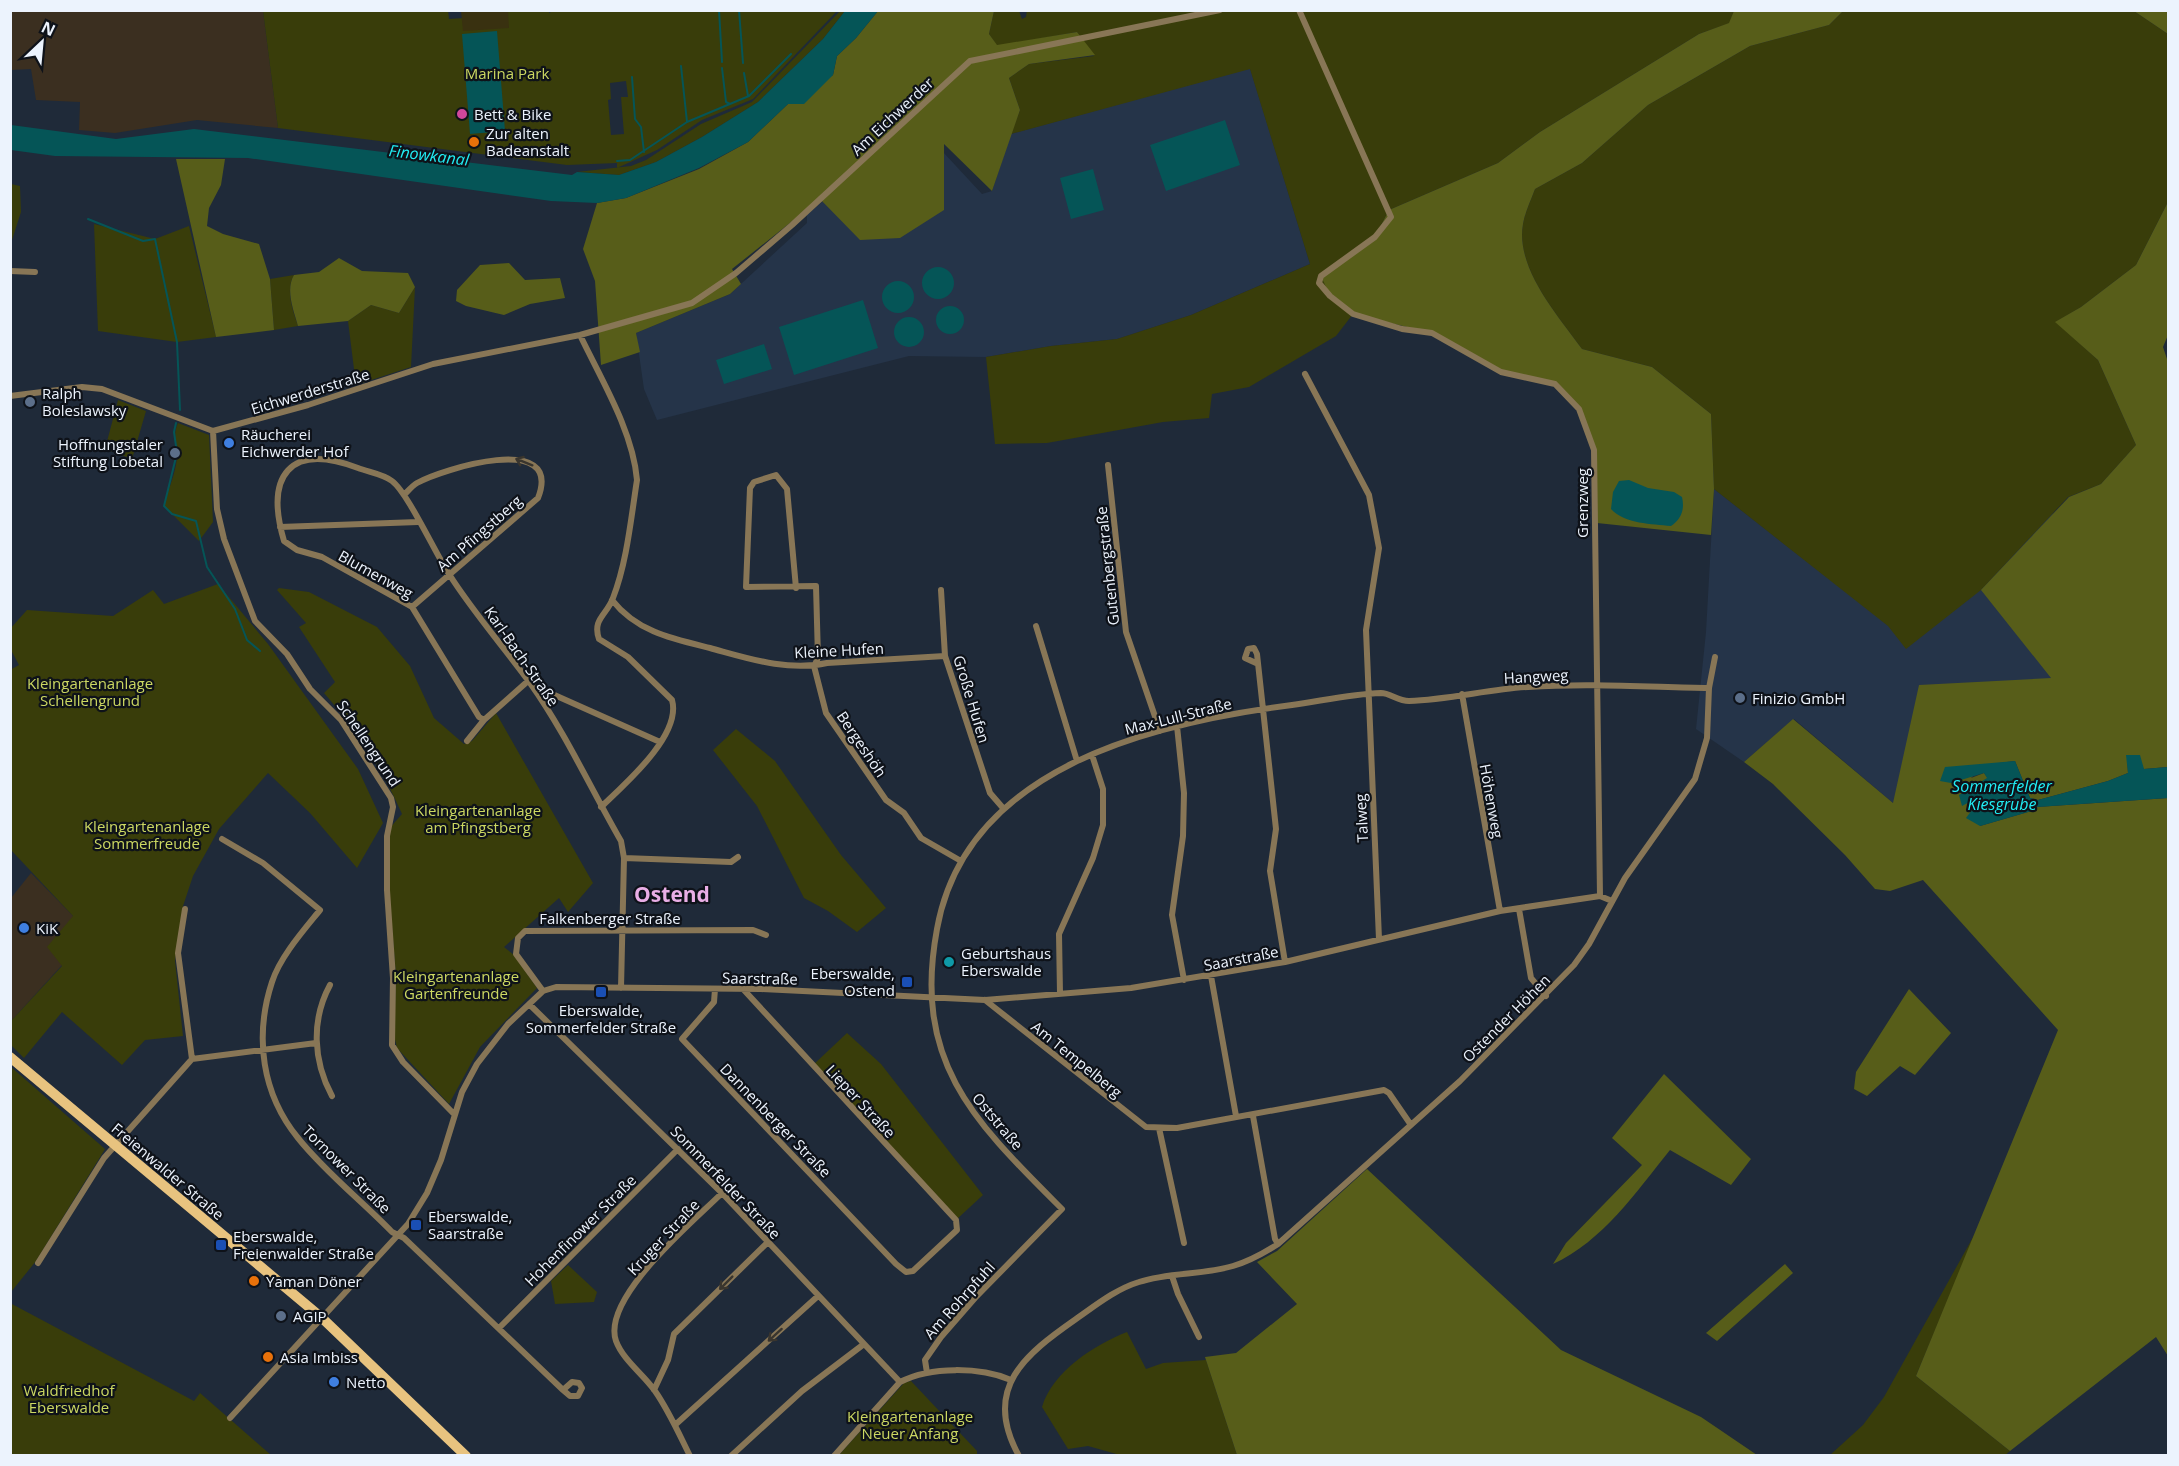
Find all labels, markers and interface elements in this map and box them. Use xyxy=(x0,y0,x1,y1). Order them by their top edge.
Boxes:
north arrow xyxy=(12,12,72,72)
text: N xyxy=(38,16,59,41)
park label: Marina Park xyxy=(465,63,549,83)
street label: Am Eichwerder xyxy=(847,73,937,159)
place label: Bett & Bike xyxy=(474,104,551,124)
marker: Bett & Bike xyxy=(455,107,469,121)
place label: Zur alten Badeanstalt xyxy=(486,123,569,160)
marker: Zur alten Badeanstalt xyxy=(467,135,481,149)
water label: Finowkanal xyxy=(388,139,471,171)
street label: Eichwerderstraße xyxy=(248,363,372,419)
place label: Ralph Boleslawsky xyxy=(42,383,127,420)
marker: Ralph Boleslawsky xyxy=(23,395,37,409)
place label: Räucherei Eichwerder Hof xyxy=(241,424,349,461)
place label: Hoffnungstaler Stiftung Lobetal xyxy=(53,434,163,471)
marker: Räucherei Eichwerder Hof xyxy=(222,436,236,450)
marker: Hoffnungstaler Stiftung Lobetal xyxy=(168,446,182,460)
one-way arrow xyxy=(515,456,533,467)
street label: Grenzweg xyxy=(1572,468,1592,538)
street label: Am Pfingstberg xyxy=(432,490,526,576)
street label: Gutenbergstraße xyxy=(1091,505,1123,627)
street label: Blumenweg xyxy=(335,545,417,603)
street label: Karl-Bach-Straße xyxy=(480,602,564,710)
street label: Kleine Hufen xyxy=(794,638,884,662)
street label: Große Hufen xyxy=(949,653,995,745)
street label: Hangweg xyxy=(1503,664,1569,688)
park label: Kleingartenanlage Schellengrund xyxy=(27,673,153,710)
place label: Finizio GmbH xyxy=(1752,688,1845,708)
marker: Finizio GmbH xyxy=(1733,691,1747,705)
street label: Max-Lull-Straße xyxy=(1122,693,1234,739)
street label: Schellengrund xyxy=(333,696,405,790)
street label: Bergeshöh xyxy=(833,707,891,781)
street label: Höhenweg xyxy=(1476,762,1508,840)
water label: Sommerfelder Kiesgrube xyxy=(1952,775,2053,815)
street label: Talweg xyxy=(1350,793,1372,843)
park label: Kleingartenanlage am Pfingstberg xyxy=(415,800,541,837)
park label: Kleingartenanlage Sommerfreude xyxy=(84,816,210,853)
district label: Ostend xyxy=(634,880,710,908)
street label: Falkenberger Straße xyxy=(539,908,681,928)
place label: KiK xyxy=(36,918,59,938)
marker: KiK xyxy=(17,921,31,935)
street label: Saarstraße xyxy=(1202,941,1280,975)
place label: Geburtshaus Eberswalde xyxy=(961,943,1051,980)
marker: Geburtshaus Eberswalde xyxy=(942,955,956,969)
place label: Eberswalde, Ostend xyxy=(811,963,895,1000)
park label: Kleingartenanlage Gartenfreunde xyxy=(393,966,519,1003)
street label: Saarstraße xyxy=(722,967,798,989)
street label: Ostender Höhen xyxy=(1458,970,1554,1066)
marker: Eberswalde, Ostend xyxy=(900,975,914,989)
marker: Eberswalde, Sommerfelder Straße xyxy=(594,985,608,999)
place label: Eberswalde, Sommerfelder Straße xyxy=(526,1000,676,1037)
street label: Am Tempelberg xyxy=(1028,1016,1126,1102)
street label: Dannenberger Straße xyxy=(716,1059,836,1181)
street label: Lieper Straße xyxy=(822,1060,900,1142)
street label: Oststraße xyxy=(968,1088,1028,1154)
street label: Freienwalder Straße xyxy=(108,1118,228,1224)
street label: Tornower Straße xyxy=(298,1120,396,1218)
street label: Sommerfelder Straße xyxy=(667,1121,785,1243)
street label: Hohenfinower Straße xyxy=(520,1170,640,1290)
street label: Kruger Straße xyxy=(623,1195,703,1279)
place label: Eberswalde, Saarstraße xyxy=(428,1206,512,1243)
marker: Eberswalde, Saarstraße xyxy=(409,1218,423,1232)
place label: Eberswalde, Freienwalder Straße xyxy=(233,1226,374,1263)
marker: Eberswalde, Freienwalder Straße xyxy=(214,1238,228,1252)
street label: Am Rohrpfuhl xyxy=(919,1257,999,1343)
place label: Yaman Döner xyxy=(266,1271,362,1291)
marker: Yaman Döner xyxy=(247,1274,261,1288)
one-way arrow xyxy=(718,1276,733,1290)
place label: AGIP xyxy=(293,1306,327,1326)
marker: AGIP xyxy=(274,1309,288,1323)
one-way arrow xyxy=(768,1328,783,1342)
place label: Asia Imbiss xyxy=(280,1347,358,1367)
marker: Asia Imbiss xyxy=(261,1350,275,1364)
place label: Netto xyxy=(346,1372,385,1392)
marker: Netto xyxy=(327,1375,341,1389)
park label: Waldfriedhof Eberswalde xyxy=(24,1380,115,1417)
park label: Kleingartenanlage Neuer Anfang xyxy=(847,1406,973,1443)

